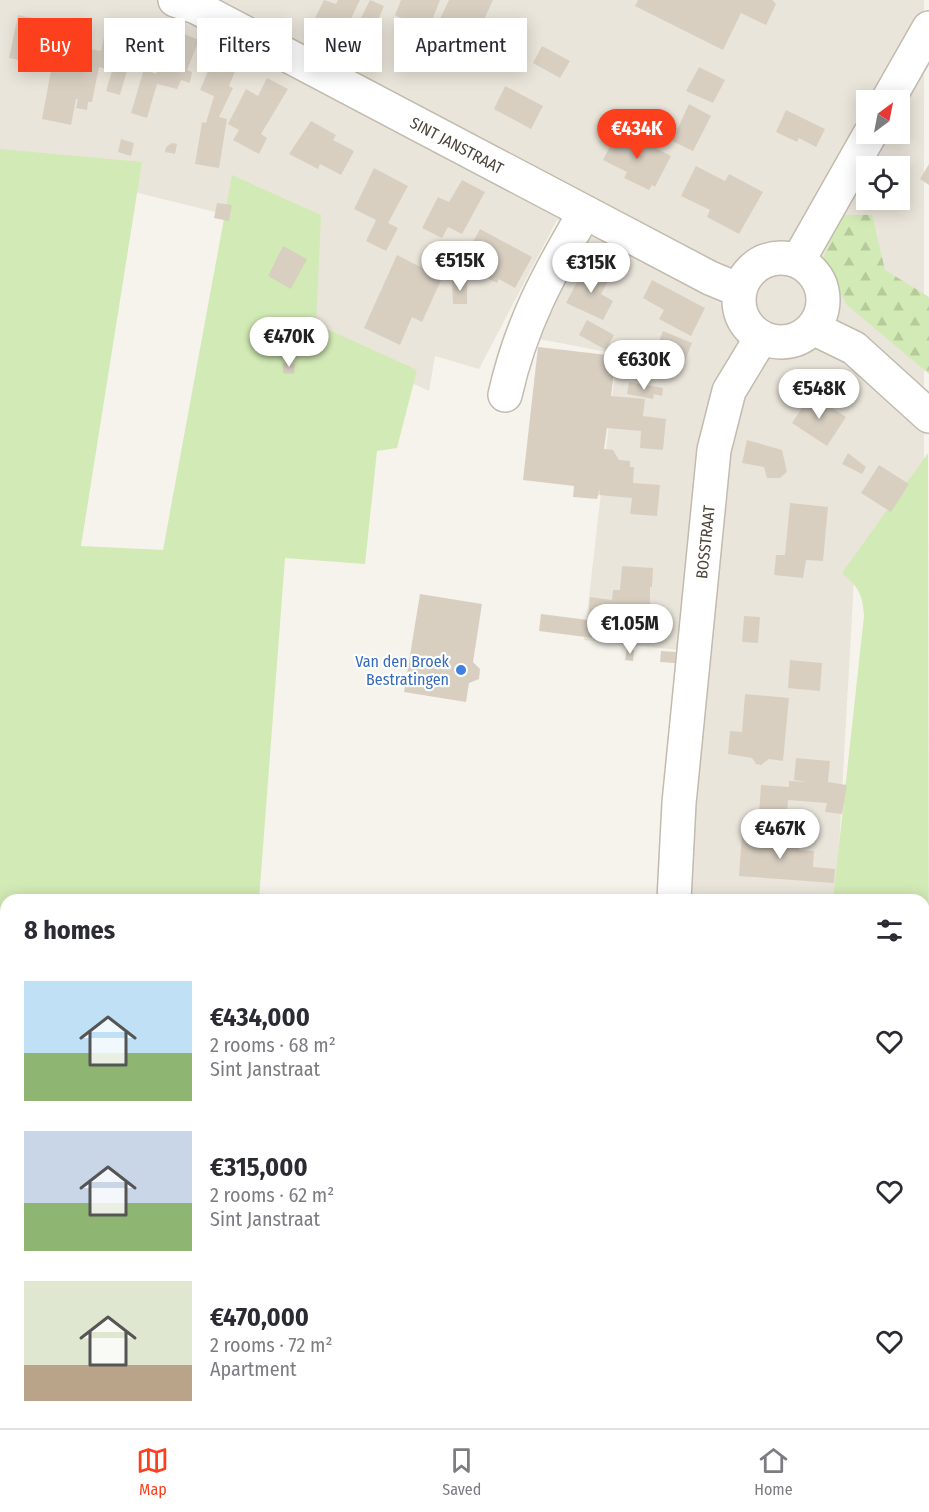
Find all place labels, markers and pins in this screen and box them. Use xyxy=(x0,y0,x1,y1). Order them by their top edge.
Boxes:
pin: €434K xyxy=(595,109,679,160)
pin: €515K xyxy=(418,241,502,292)
pin: €315K xyxy=(549,243,633,294)
pin: €470K xyxy=(247,317,331,368)
pin: €630K xyxy=(602,340,686,391)
pin: €548K xyxy=(777,369,861,420)
pin: €1.05M xyxy=(581,604,679,655)
place label: Van den Broek Bestratingen xyxy=(355,652,450,689)
marker: Van den Broek Bestratingen xyxy=(454,663,468,677)
pin: €467K xyxy=(738,809,822,860)

